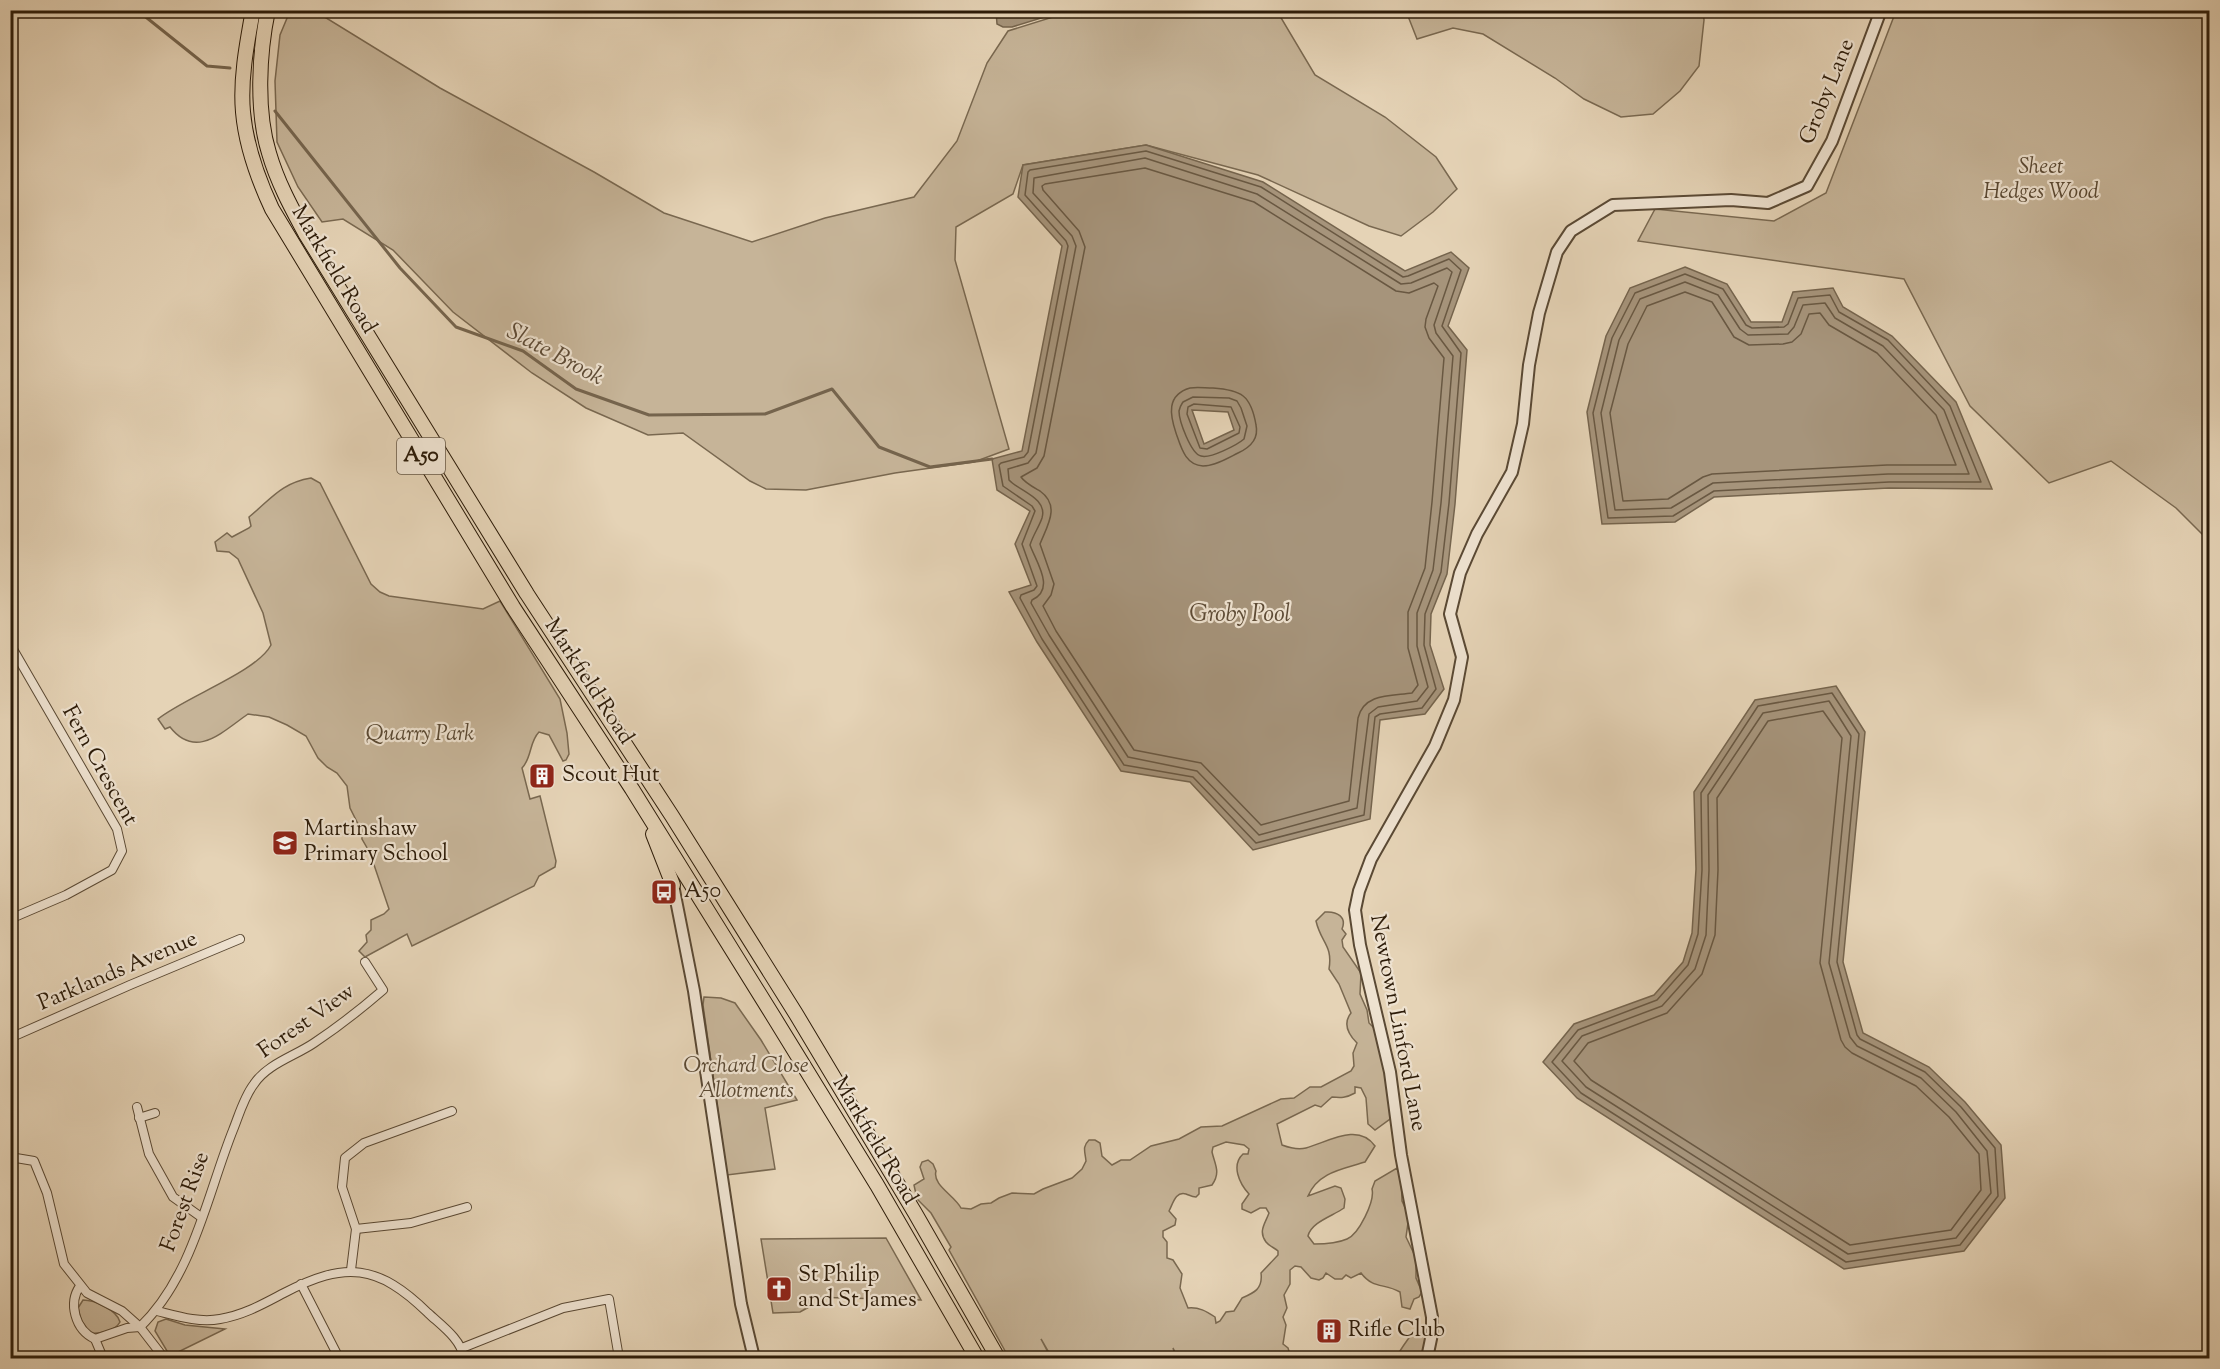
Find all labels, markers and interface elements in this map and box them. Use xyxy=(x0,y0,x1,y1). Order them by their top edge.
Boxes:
street label: Groby Lane xyxy=(1792,34,1864,150)
park label: Sheet Hedges Wood xyxy=(1983,152,2099,209)
street label: Markfield Road xyxy=(282,200,384,340)
water label: Slate Brook xyxy=(500,315,610,395)
road number: A50 xyxy=(397,438,445,474)
water label: Groby Pool xyxy=(1189,598,1291,632)
street label: Markfield Road xyxy=(535,613,641,751)
street label: Fern Crescent xyxy=(53,700,145,832)
park label: Quarry Park xyxy=(366,719,474,751)
place label: Scout Hut xyxy=(562,760,660,792)
building icon: Scout Hut xyxy=(527,761,557,791)
place label: Martinshaw Primary School xyxy=(304,814,448,871)
school or university icon: Martinshaw Primary School xyxy=(270,828,300,858)
place label: A50 xyxy=(684,876,721,908)
bus stop icon: A50 xyxy=(649,877,679,907)
street label: Newtown Linford Lane xyxy=(1360,912,1434,1134)
street label: Parklands Avenue xyxy=(33,924,203,1020)
street label: Forest View xyxy=(252,976,363,1067)
park label: Orchard Close Allotments xyxy=(683,1051,809,1108)
street label: Markfield Road xyxy=(823,1071,925,1211)
street label: Forest Rise xyxy=(153,1148,219,1256)
place label: St Philip and St James xyxy=(798,1260,917,1317)
church icon: St Philip and St James xyxy=(764,1274,794,1304)
place label: Rifle Club xyxy=(1348,1315,1445,1347)
building icon: Rifle Club xyxy=(1314,1316,1344,1346)

